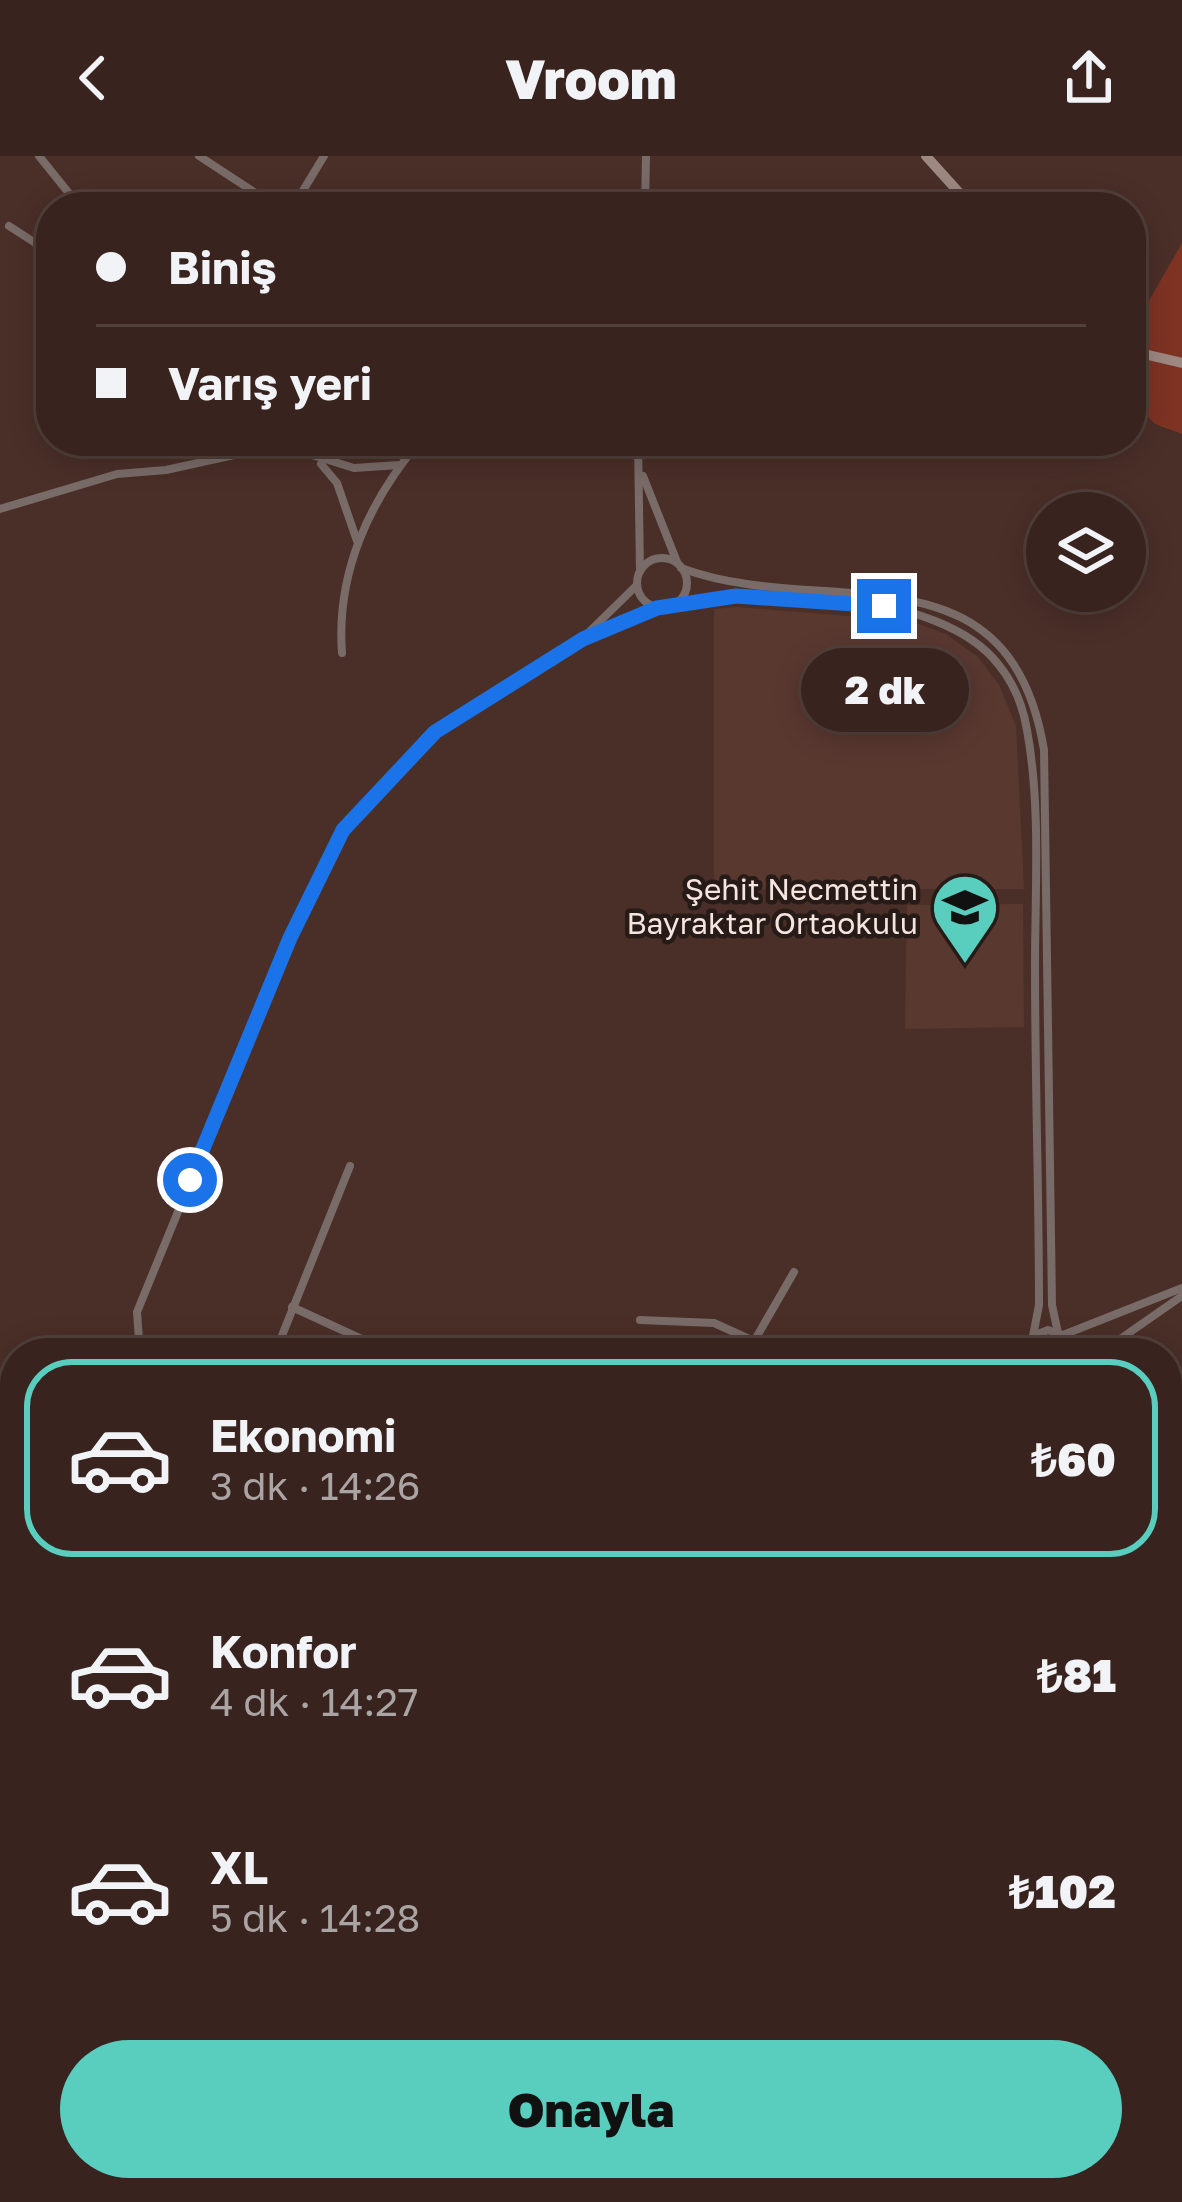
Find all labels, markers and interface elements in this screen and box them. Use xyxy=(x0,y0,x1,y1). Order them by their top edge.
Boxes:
icon: back xyxy=(60,45,126,111)
icon: share xyxy=(1056,45,1122,111)
text: Vroom xyxy=(505,46,677,111)
text: Biniş xyxy=(168,240,277,294)
text: Varış yeri xyxy=(168,356,372,410)
map controls xyxy=(1026,492,1146,612)
button: layers xyxy=(1026,492,1146,612)
route end xyxy=(857,579,911,633)
callout: 2 dk xyxy=(800,648,968,732)
text: 2 dk xyxy=(845,666,925,713)
place label: Şehit Necmettin Bayraktar Ortaokulu xyxy=(626,871,918,941)
school or university icon: Şehit Necmettin Bayraktar Ortaokulu xyxy=(930,872,1000,966)
route start xyxy=(163,1153,217,1207)
icon: car xyxy=(66,1404,174,1512)
text: Ekonomi xyxy=(210,1408,396,1462)
text: ₺60 xyxy=(1031,1432,1116,1486)
text: 3 dk · 14:26 xyxy=(210,1462,420,1509)
icon: car xyxy=(66,1620,174,1728)
text: Konfor xyxy=(210,1624,357,1678)
text: ₺81 xyxy=(1037,1648,1116,1702)
text: 4 dk · 14:27 xyxy=(210,1678,418,1725)
icon: car xyxy=(66,1836,174,1944)
text: XL xyxy=(210,1840,268,1894)
text: ₺102 xyxy=(1009,1864,1116,1918)
text: 5 dk · 14:28 xyxy=(210,1894,420,1941)
button: Onayla xyxy=(60,2040,1122,2178)

